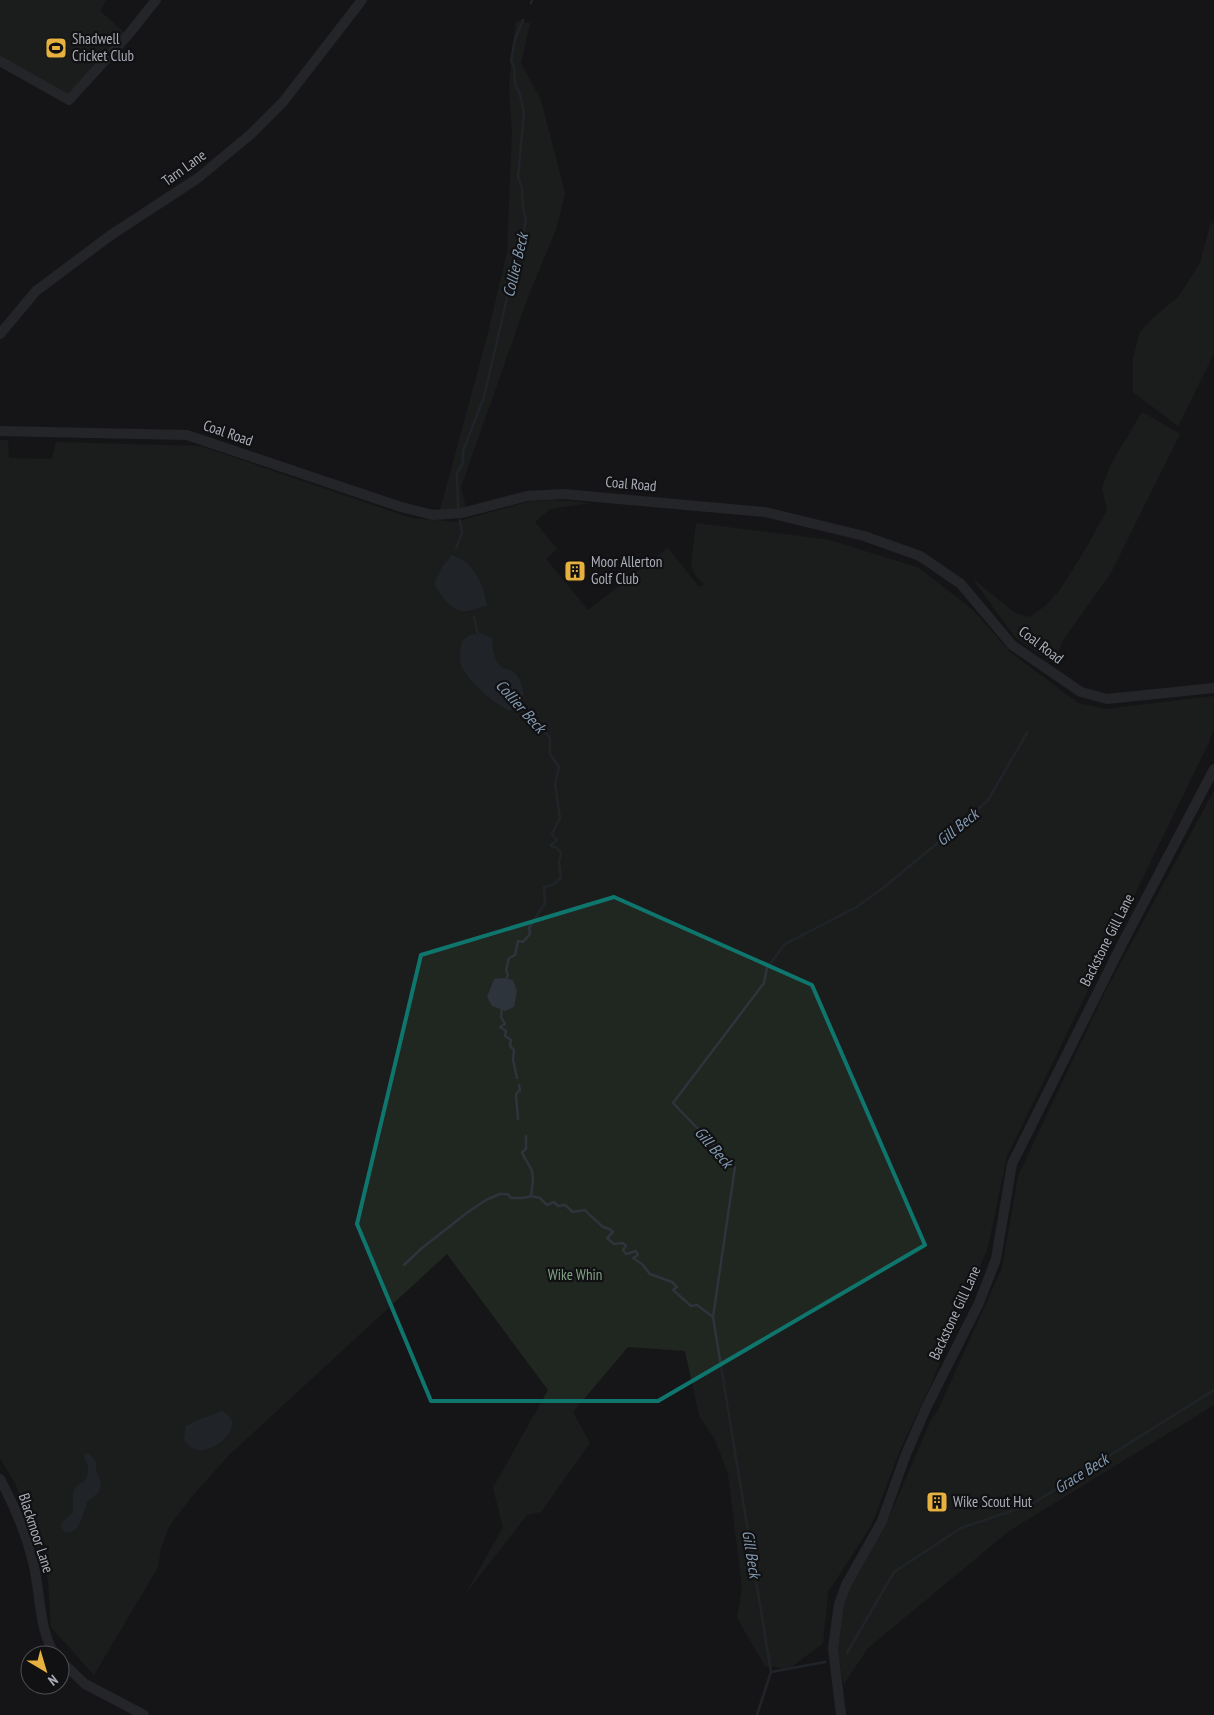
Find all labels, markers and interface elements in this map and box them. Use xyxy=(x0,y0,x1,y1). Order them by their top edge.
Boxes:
place label: Shadwell Cricket Club xyxy=(72,29,134,65)
sports icon: Shadwell Cricket Club xyxy=(44,36,68,60)
street label: Tarn Lane xyxy=(158,145,210,190)
water label: Collier Beck xyxy=(498,229,532,299)
street label: Coal Road xyxy=(201,415,255,450)
street label: Coal Road xyxy=(605,472,657,495)
place label: Moor Allerton Golf Club xyxy=(591,552,662,588)
building icon: Moor Allerton Golf Club xyxy=(563,559,587,583)
street label: Coal Road xyxy=(1015,622,1067,668)
water label: Collier Beck xyxy=(492,675,551,738)
water label: Gill Beck xyxy=(932,803,983,850)
street label: Backstone Gill Lane xyxy=(1075,890,1138,989)
water label: Gill Beck xyxy=(691,1122,739,1173)
street label: Backstone Gill Lane xyxy=(925,1263,985,1363)
park label: Wike Whin xyxy=(548,1265,602,1284)
water label: Grace Beck xyxy=(1050,1448,1113,1497)
building icon: Wike Scout Hut xyxy=(925,1490,949,1514)
street label: Blackmoor Lane xyxy=(15,1491,58,1575)
place label: Wike Scout Hut xyxy=(953,1492,1032,1511)
water label: Gill Beck xyxy=(738,1529,766,1581)
north arrow xyxy=(20,1645,70,1695)
text: N xyxy=(44,1671,62,1690)

